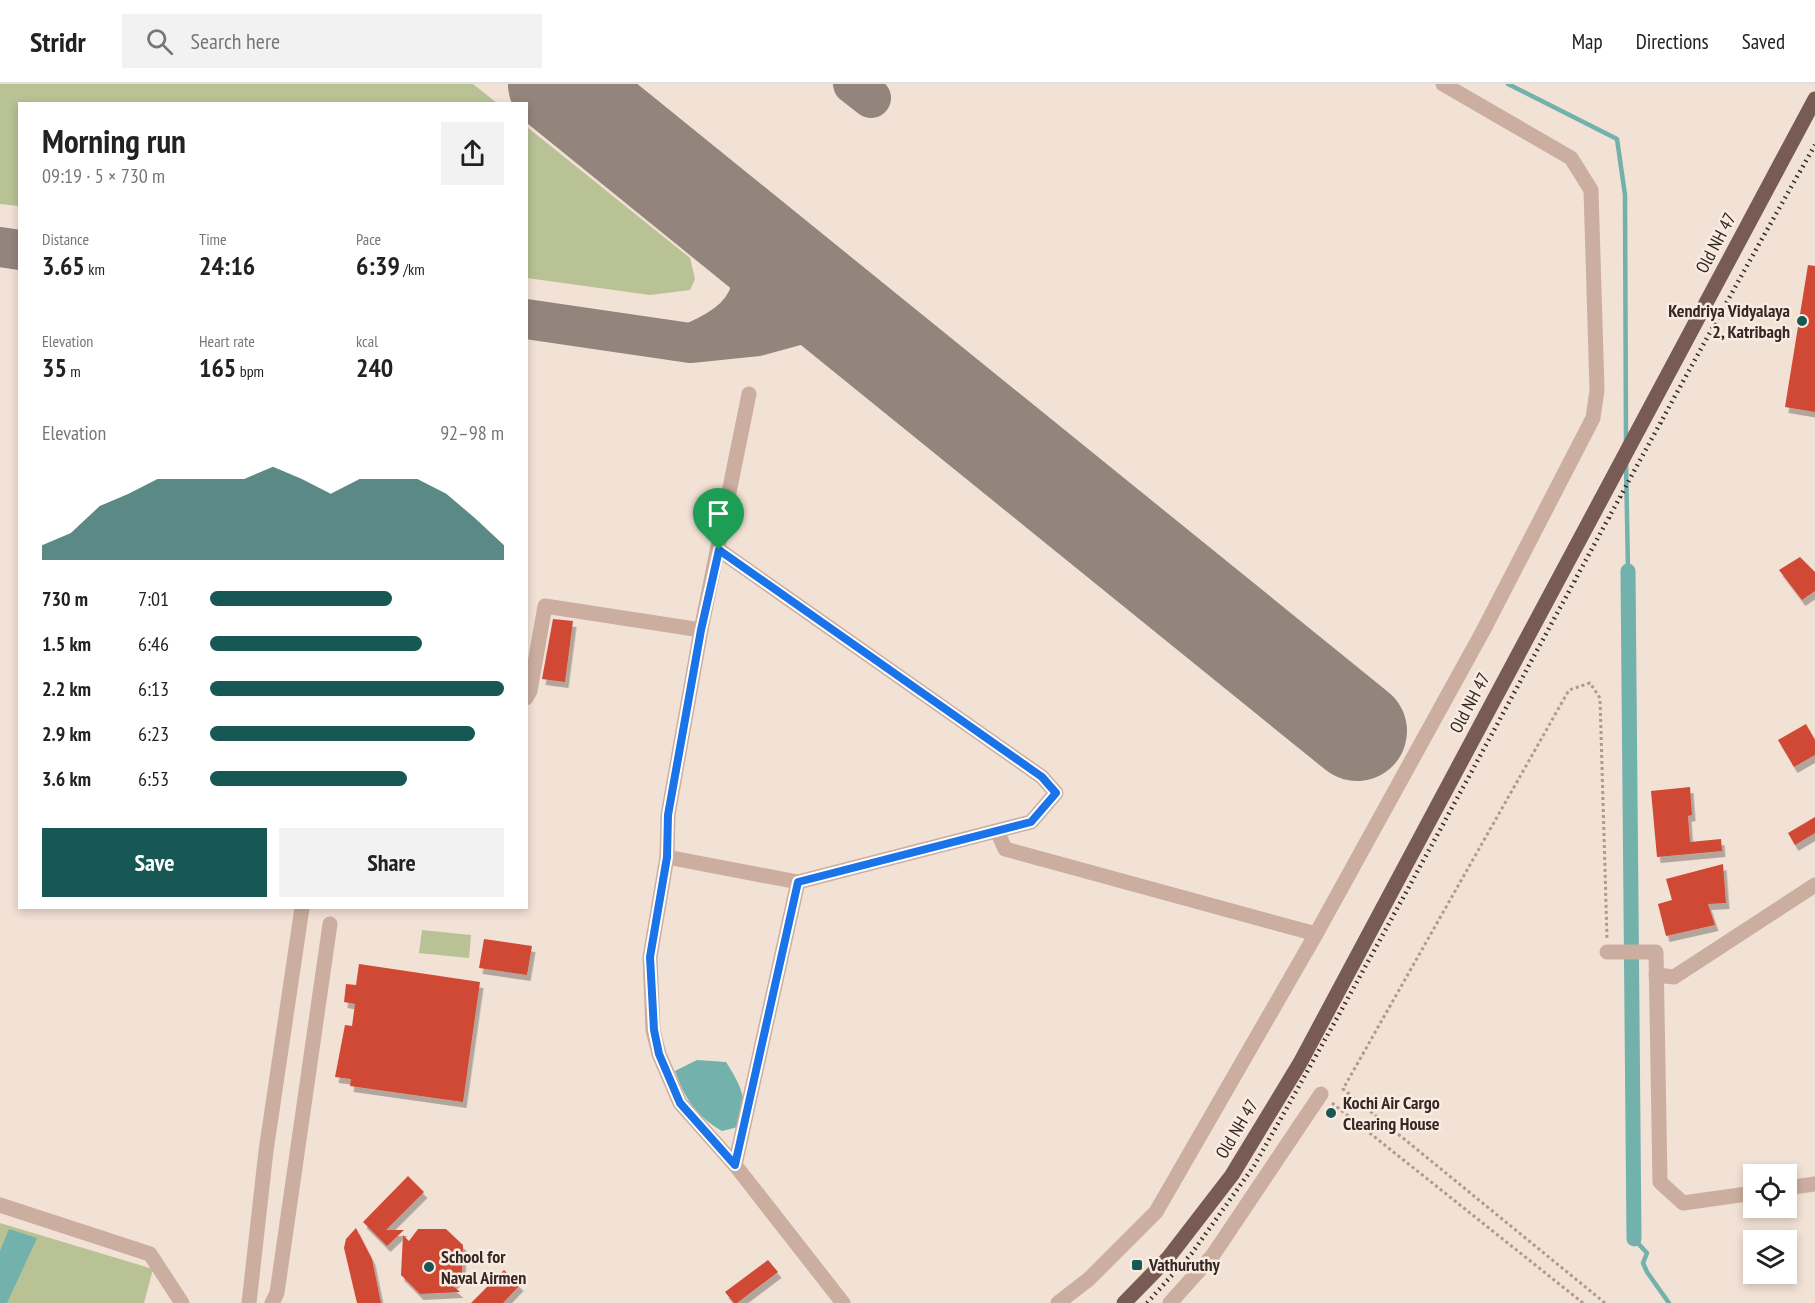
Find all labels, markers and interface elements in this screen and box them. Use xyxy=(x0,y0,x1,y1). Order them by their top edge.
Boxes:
search box xyxy=(122,14,542,68)
text: Stridr xyxy=(30,23,86,60)
icon: search xyxy=(143,25,176,58)
text: Search here xyxy=(191,27,280,55)
text: Map xyxy=(1572,28,1603,55)
text: Directions xyxy=(1636,28,1709,55)
text: Saved xyxy=(1742,28,1785,55)
text: Morning run xyxy=(42,119,186,162)
button: share xyxy=(441,122,504,185)
text: 09:19 · 5 × 730 m xyxy=(42,163,165,189)
street label: Old NH 47 xyxy=(1690,209,1741,277)
text: Distance xyxy=(42,229,89,249)
text: Time xyxy=(199,229,227,249)
text: Pace xyxy=(356,229,381,249)
text: 3.65 xyxy=(42,249,85,282)
text: 24:16 xyxy=(199,249,255,282)
text: 6:39 xyxy=(356,249,400,282)
text: km xyxy=(85,259,105,279)
text: /km xyxy=(400,259,425,279)
place label: Kendriya Vidyalaya 2, Katribagh xyxy=(1668,299,1790,343)
marker: Kendriya Vidyalaya 2, Katribagh xyxy=(1795,314,1809,328)
text: Elevation xyxy=(42,331,93,351)
text: Heart rate xyxy=(199,331,255,351)
text: kcal xyxy=(356,331,378,351)
text: 35 xyxy=(42,351,67,384)
text: 165 xyxy=(199,351,236,384)
text: 240 xyxy=(356,351,393,384)
text: m xyxy=(67,361,81,381)
text: bpm xyxy=(236,361,264,381)
text: Elevation xyxy=(42,420,106,446)
text: 92–98 m xyxy=(440,420,504,446)
pin xyxy=(693,488,744,550)
icon: arrive xyxy=(702,497,735,530)
text: 730 m xyxy=(42,586,88,612)
text: 7:01 xyxy=(138,586,169,612)
text: 1.5 km xyxy=(42,631,91,657)
text: 6:46 xyxy=(138,631,169,657)
street label: Old NH 47 xyxy=(1444,669,1495,737)
text: 2.2 km xyxy=(42,676,91,702)
text: 6:13 xyxy=(138,676,169,702)
text: 2.9 km xyxy=(42,721,91,747)
text: 6:23 xyxy=(138,721,169,747)
text: 3.6 km xyxy=(42,766,91,792)
text: 6:53 xyxy=(138,766,169,792)
button: Save xyxy=(42,828,267,897)
button: Share xyxy=(279,828,504,897)
place label: Kochi Air Cargo Clearing House xyxy=(1343,1091,1440,1135)
street label: Old NH 47 xyxy=(1210,1095,1263,1163)
marker: Kochi Air Cargo Clearing House xyxy=(1324,1106,1338,1120)
map controls xyxy=(1743,1164,1797,1284)
button: locate xyxy=(1743,1164,1797,1218)
button: layers xyxy=(1743,1230,1797,1284)
place label: School for Naval Airmen xyxy=(441,1245,526,1289)
place label: Vathuruthy xyxy=(1148,1253,1221,1276)
marker: Vathuruthy xyxy=(1130,1258,1144,1272)
marker: School for Naval Airmen xyxy=(422,1260,436,1274)

